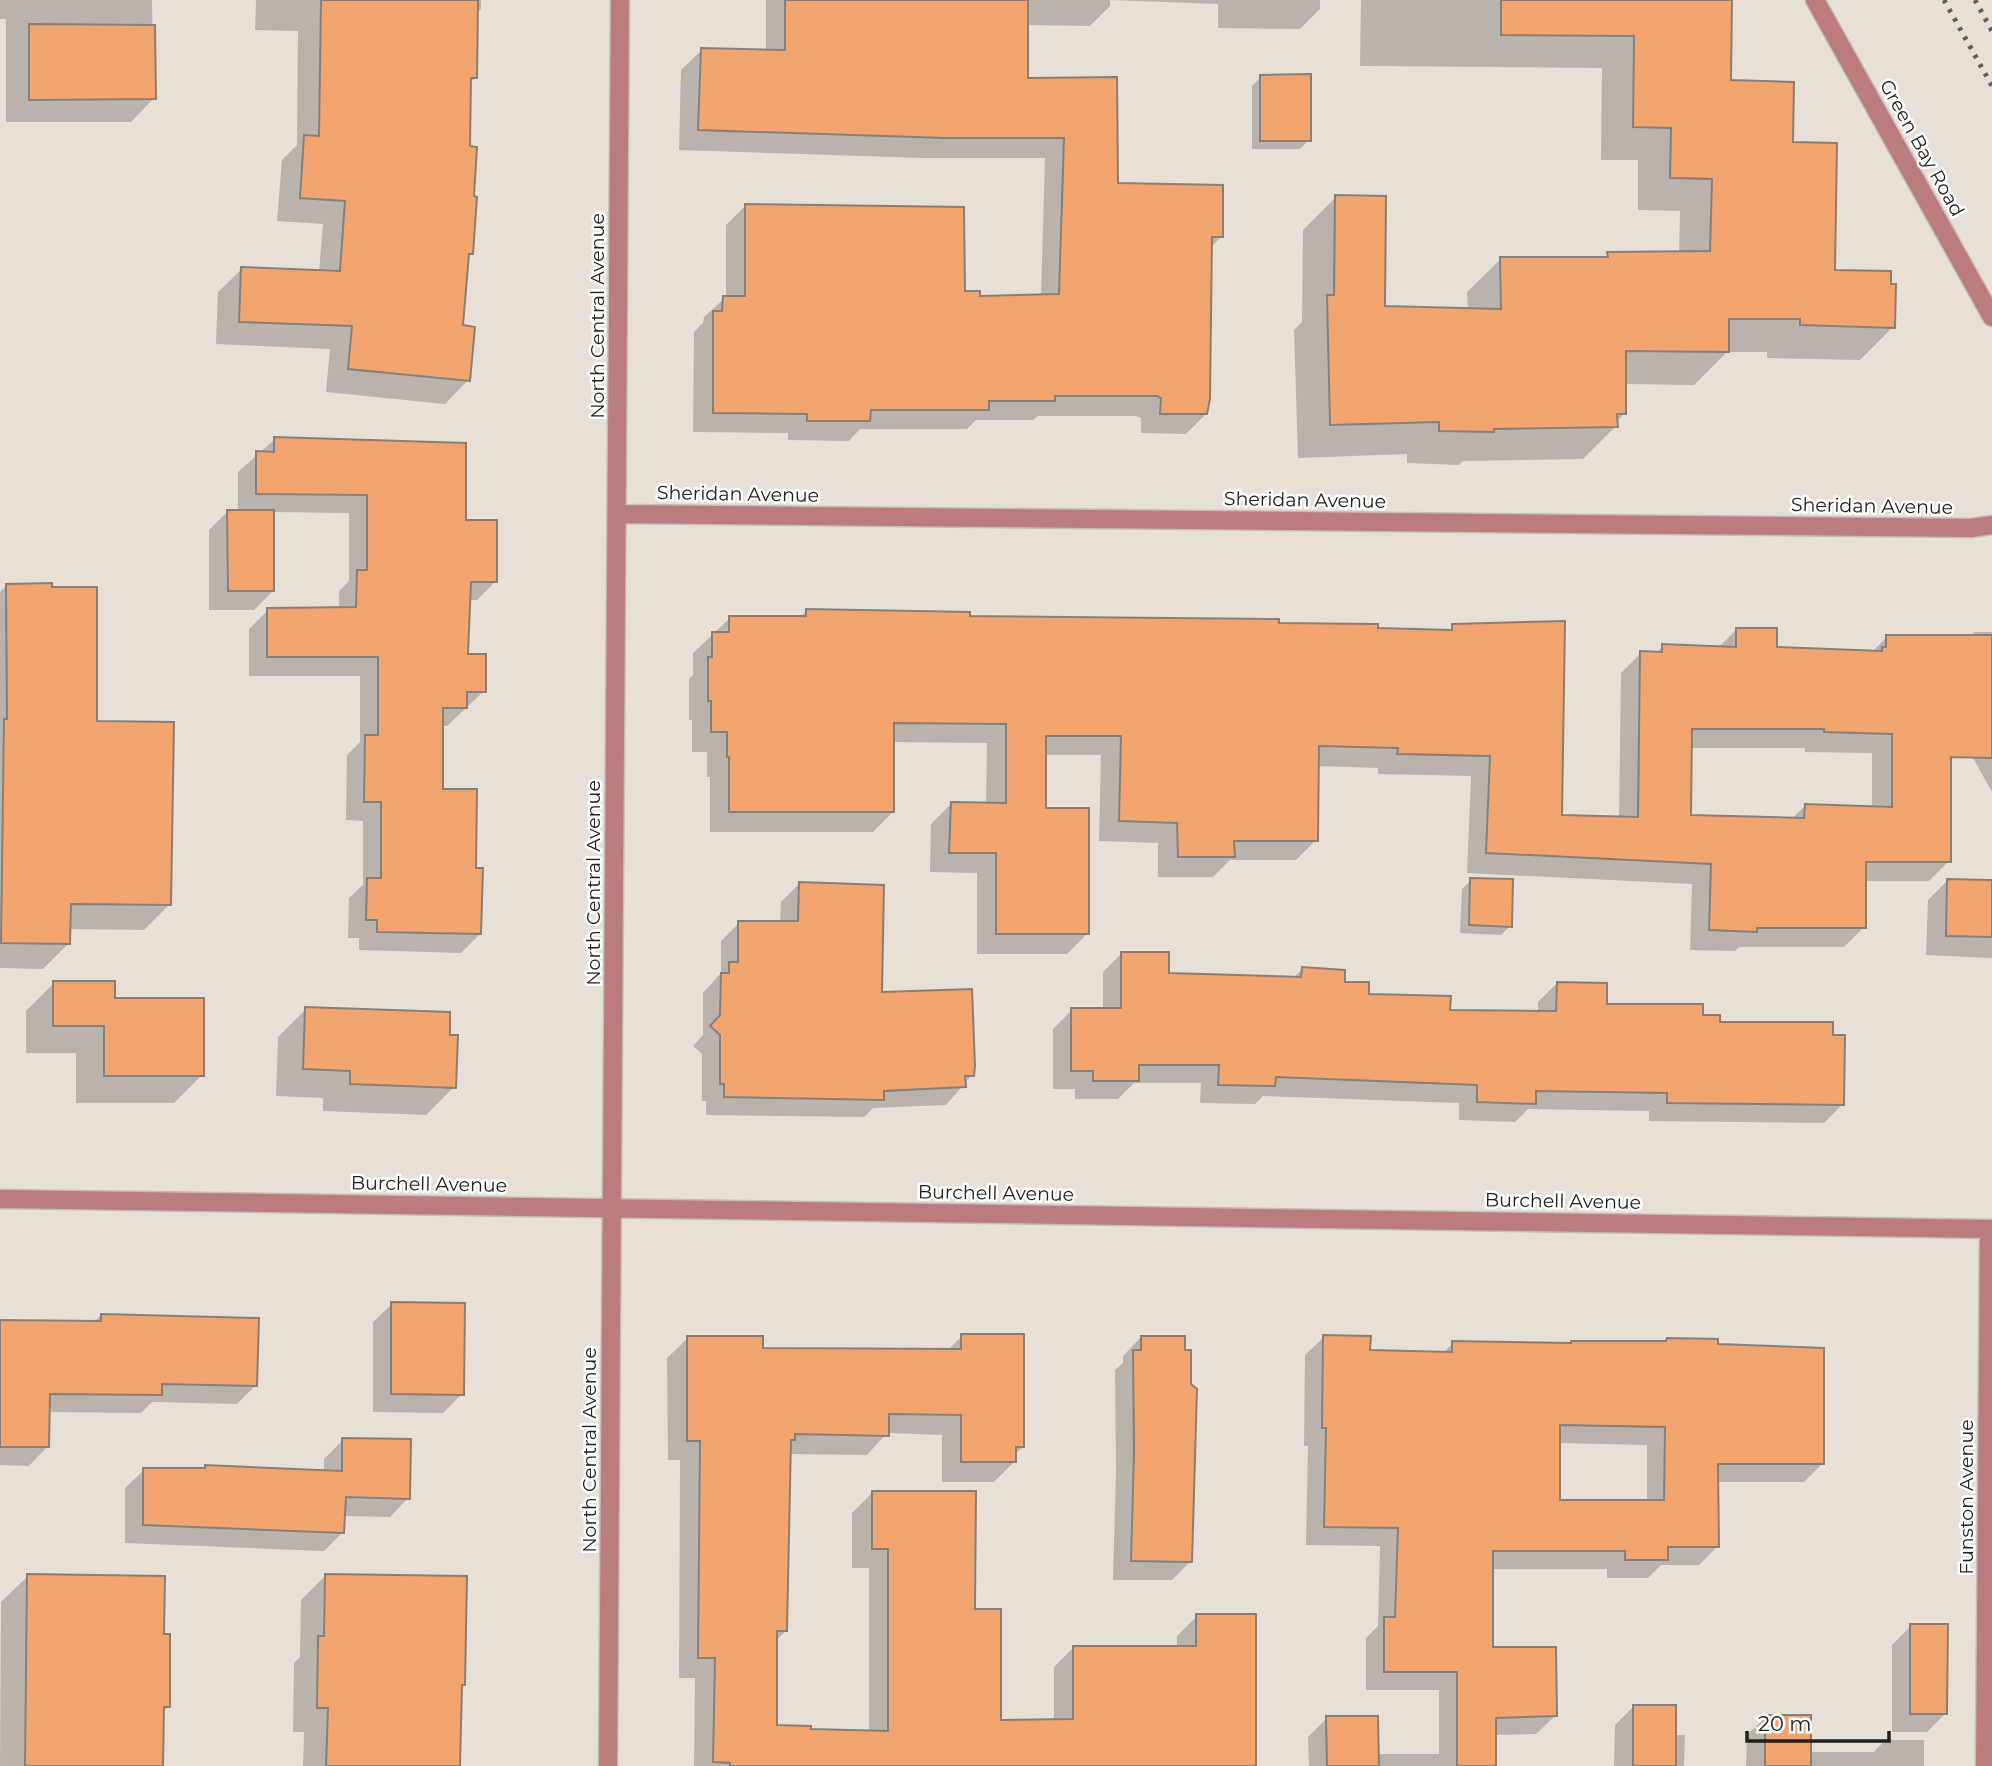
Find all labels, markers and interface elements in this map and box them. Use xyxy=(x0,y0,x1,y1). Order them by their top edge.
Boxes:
street label: Green Bay Road xyxy=(1875,76,1969,220)
street label: North Central Avenue xyxy=(586,213,609,419)
street label: Sheridan Avenue xyxy=(657,481,819,507)
street label: Sheridan Avenue xyxy=(1224,487,1386,513)
street label: Sheridan Avenue xyxy=(1791,493,1953,519)
street label: North Central Avenue xyxy=(582,780,605,986)
street label: Burchell Avenue xyxy=(351,1171,507,1197)
street label: Burchell Avenue xyxy=(918,1180,1074,1206)
street label: Burchell Avenue xyxy=(1485,1188,1641,1214)
street label: North Central Avenue xyxy=(578,1347,601,1553)
street label: Funston Avenue xyxy=(1955,1419,1978,1575)
scale bar xyxy=(1747,1700,1889,1744)
text: 20 m xyxy=(1758,1711,1812,1736)

